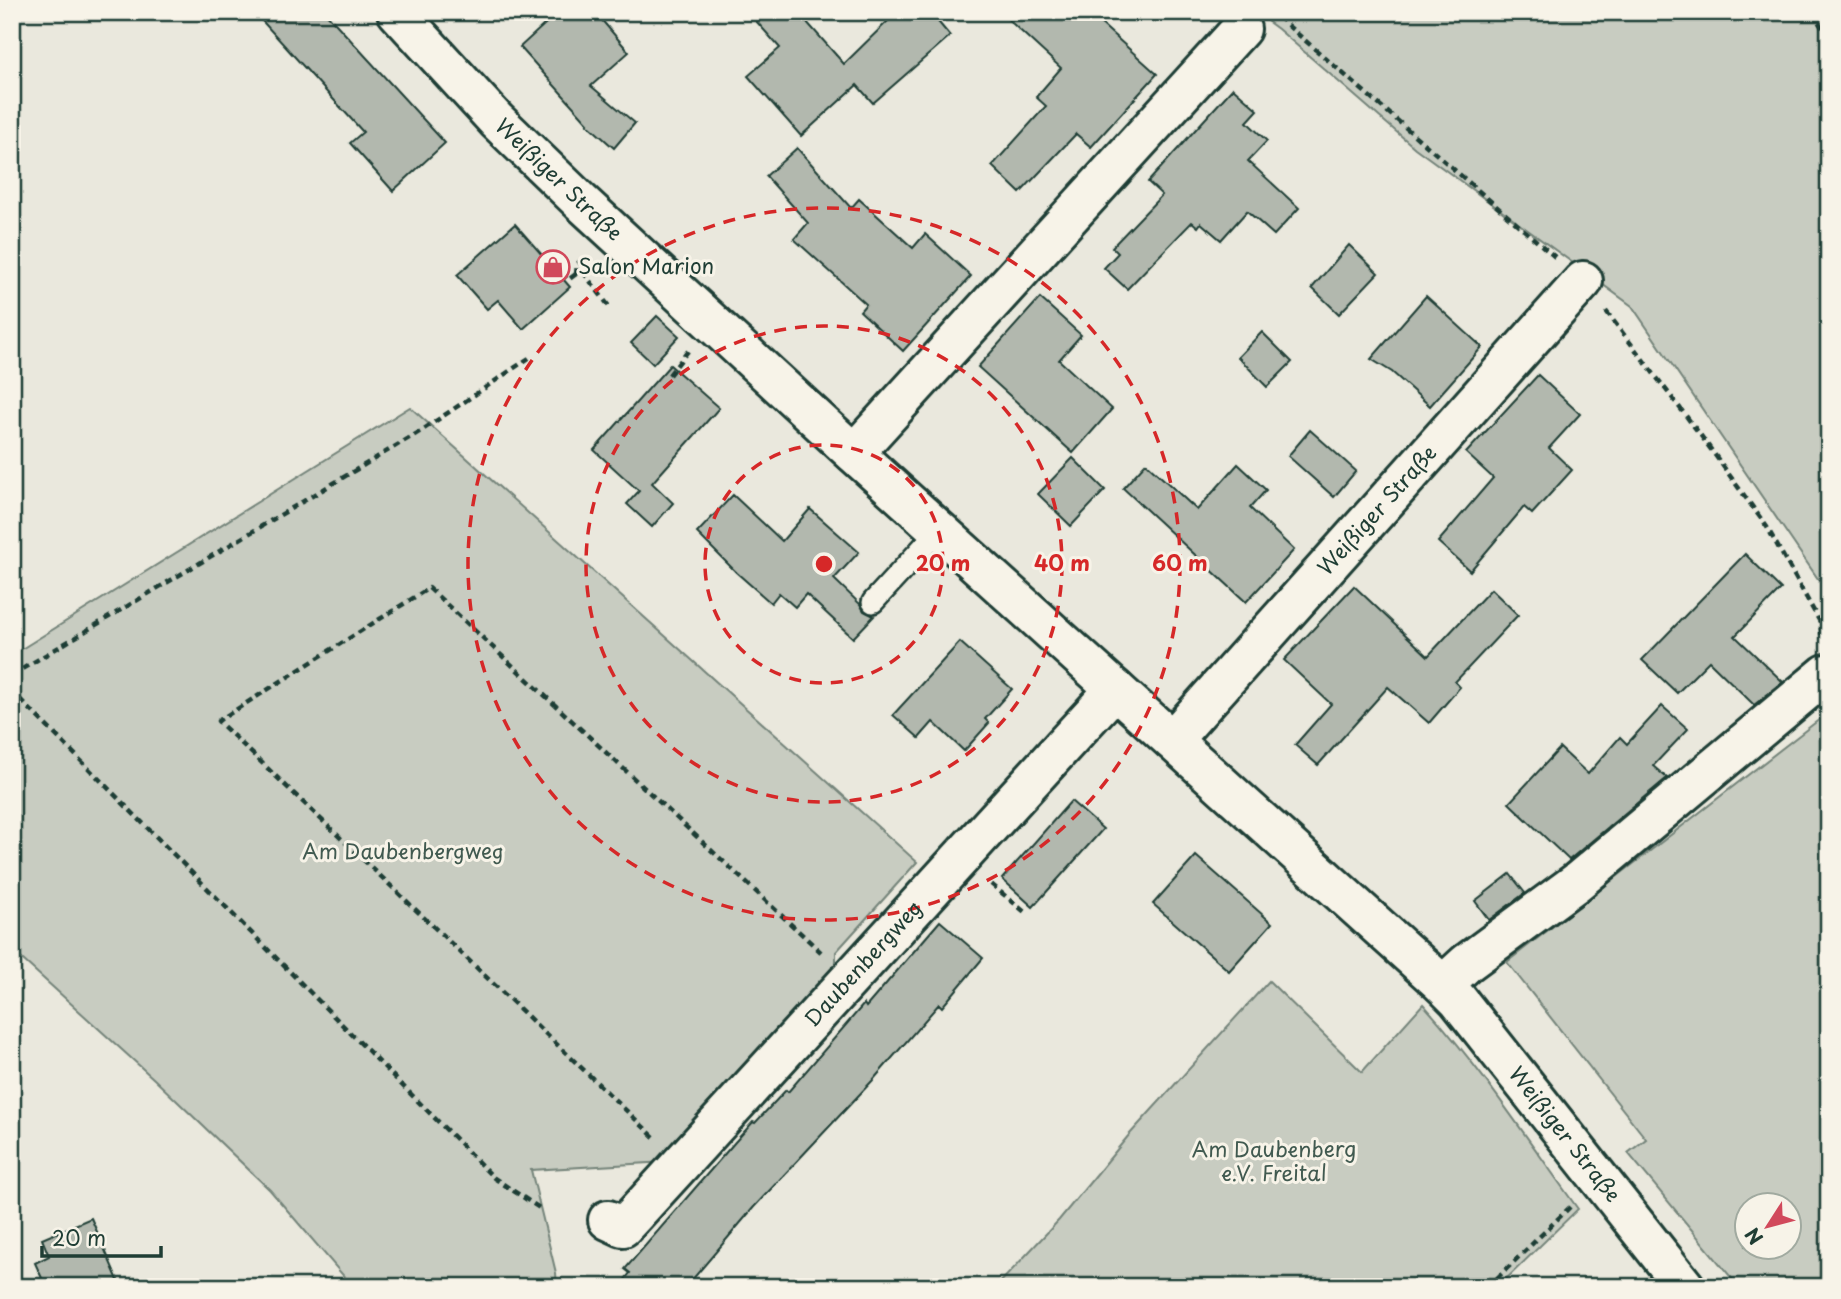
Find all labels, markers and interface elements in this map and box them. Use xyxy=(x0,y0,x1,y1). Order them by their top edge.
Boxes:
street label: Weißiger Straße xyxy=(489,110,631,247)
shop icon: Salon Marion xyxy=(534,248,572,286)
place label: Salon Marion xyxy=(578,249,714,281)
street label: Weißiger Straße xyxy=(1309,437,1443,581)
text: 20 m xyxy=(916,546,970,578)
text: 40 m xyxy=(1034,546,1090,578)
text: 60 m xyxy=(1152,546,1208,578)
centre of rings xyxy=(812,552,836,576)
park label: Am Daubenbergweg xyxy=(302,834,504,866)
street label: Daubenbergweg xyxy=(796,892,929,1033)
street label: Weißiger Straße xyxy=(1502,1059,1630,1208)
park label: Am Daubenberg e.V. Freital xyxy=(1192,1132,1356,1188)
north arrow xyxy=(1732,1190,1802,1260)
scale bar xyxy=(42,1215,161,1259)
text: 20 m xyxy=(52,1221,106,1253)
text: N xyxy=(1738,1222,1769,1251)

